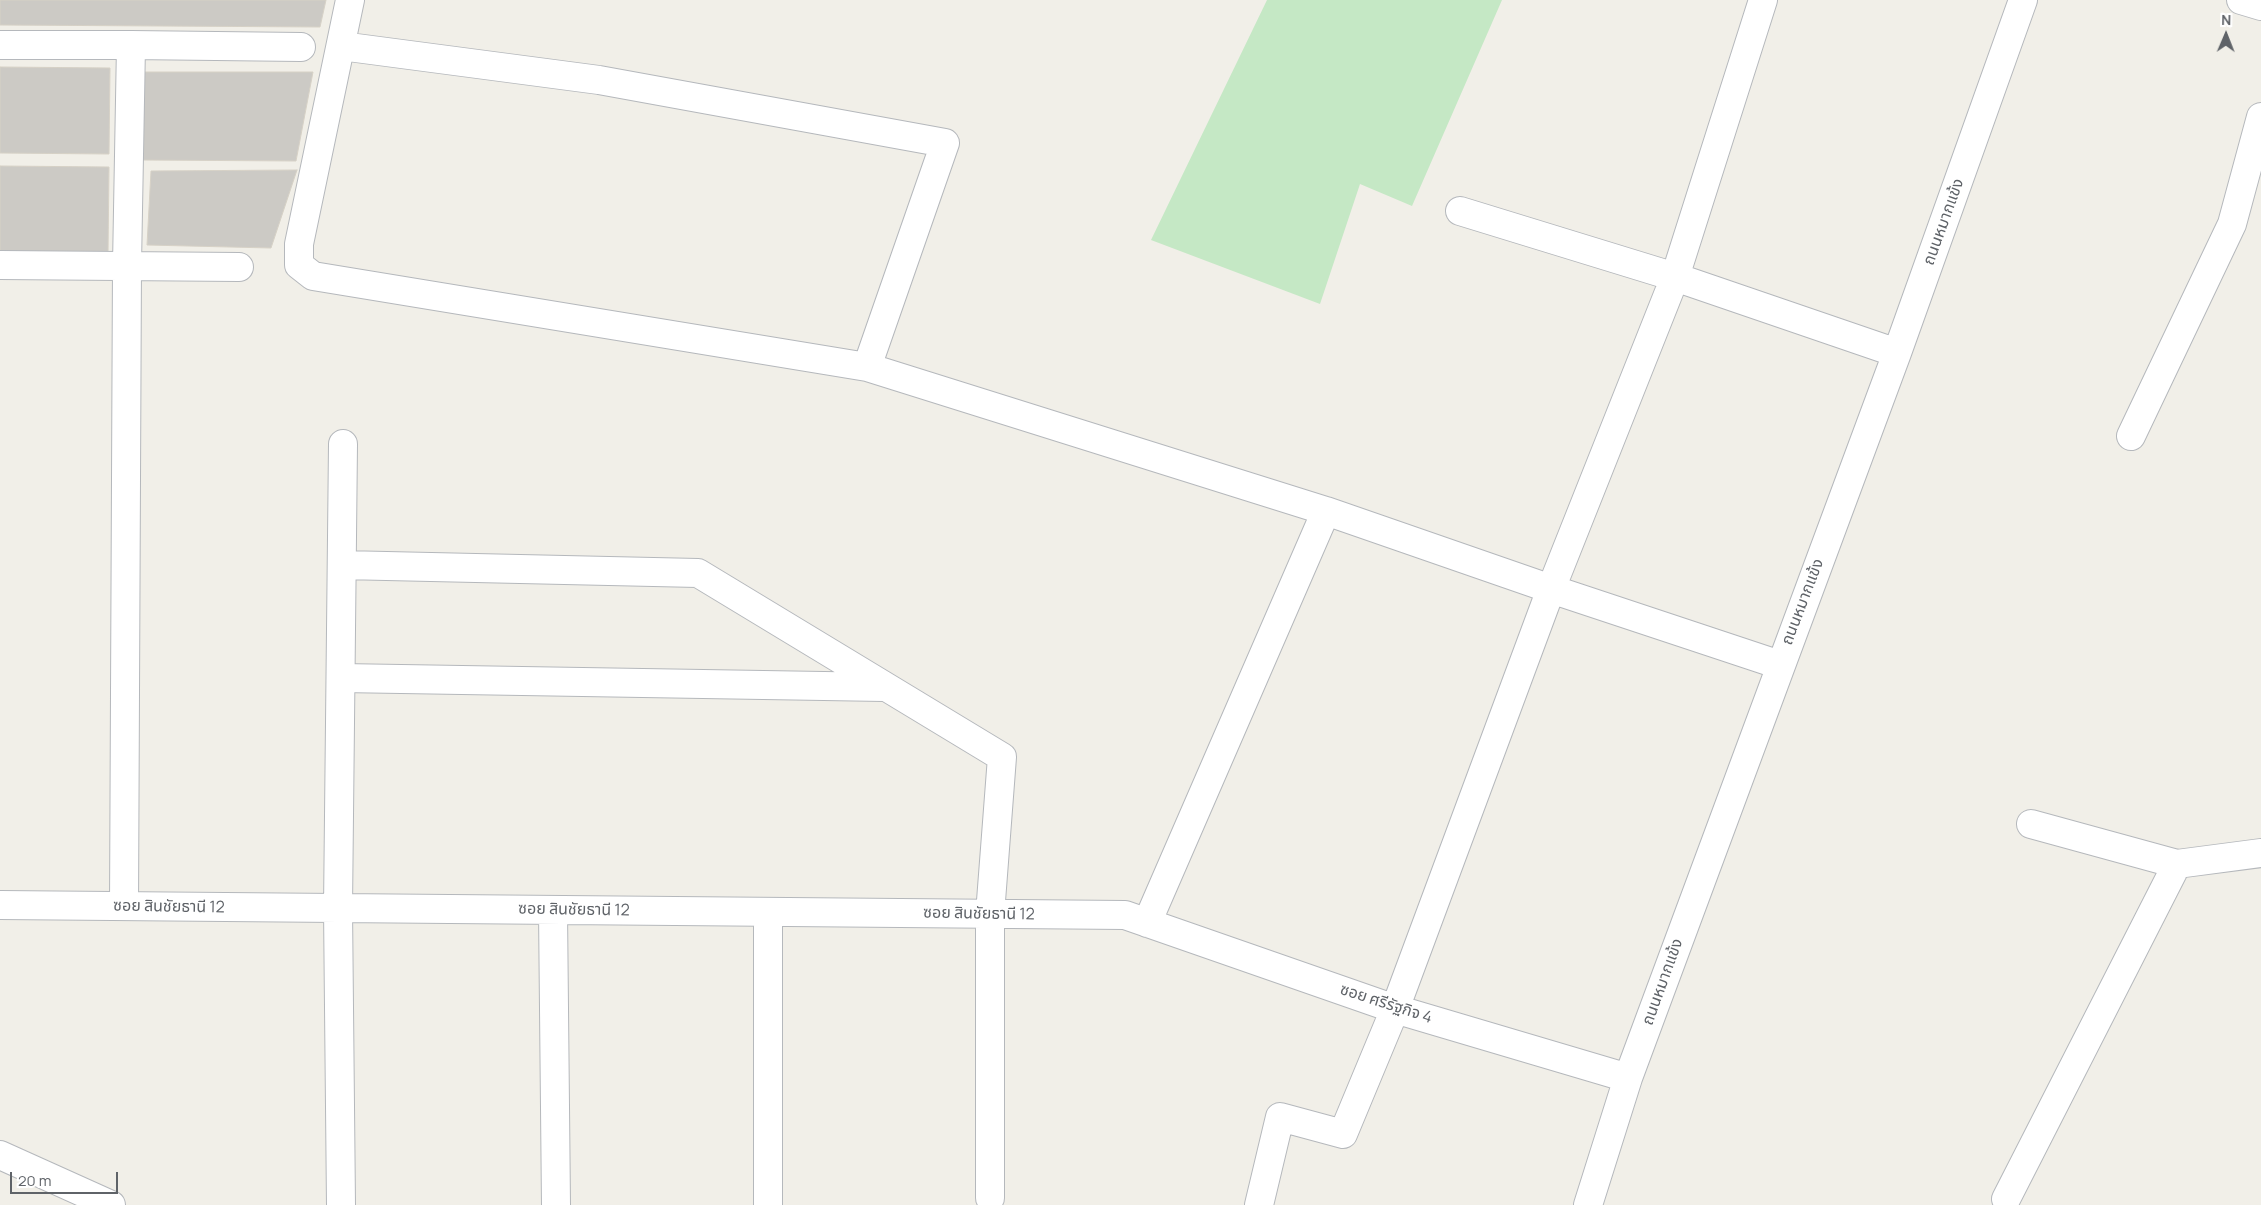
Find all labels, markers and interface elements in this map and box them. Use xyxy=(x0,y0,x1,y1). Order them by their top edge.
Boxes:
north arrow xyxy=(2201,10,2251,60)
text: N xyxy=(2221,10,2231,29)
street label: ถนนหมากแข้ง xyxy=(1919,176,1969,268)
street label: ถนนหมากแข้ง xyxy=(1778,556,1828,648)
street label: ซอย สินชัยธานี 12 xyxy=(113,896,225,918)
street label: ซอย สินชัยธานี 12 xyxy=(518,899,630,921)
street label: ซอย สินชัยธานี 12 xyxy=(923,903,1035,925)
street label: ถนนหมากแข้ง xyxy=(1638,936,1688,1028)
street label: ซอย ศรีรัฐกิจ 4 xyxy=(1337,980,1435,1028)
scale bar xyxy=(12,1162,120,1194)
text: 20 m xyxy=(18,1170,51,1191)

